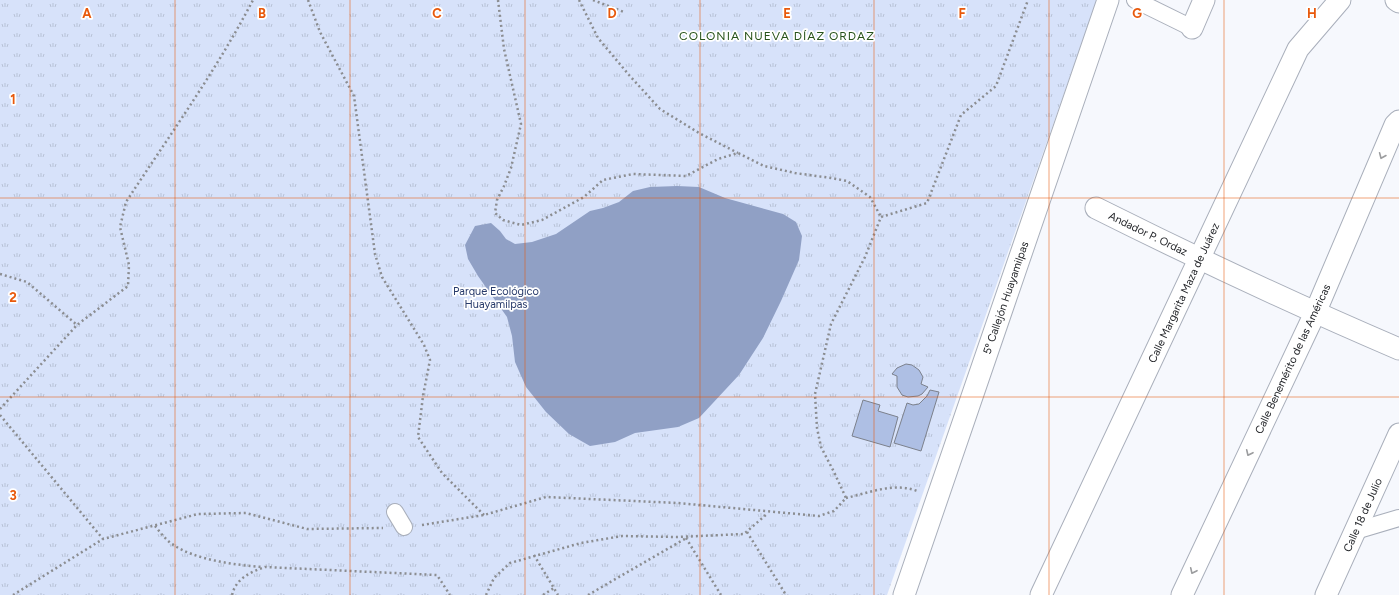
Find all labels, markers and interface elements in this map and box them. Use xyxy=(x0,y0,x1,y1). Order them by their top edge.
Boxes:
text: A xyxy=(82,6,92,21)
text: B xyxy=(258,6,266,21)
text: C xyxy=(432,6,442,21)
text: D xyxy=(607,6,617,21)
text: E xyxy=(783,6,791,21)
text: F xyxy=(958,6,966,21)
text: G xyxy=(1132,6,1142,21)
text: H xyxy=(1307,6,1317,21)
district label: COLONIA NUEVA DÍAZ ORDAZ xyxy=(679,29,875,43)
text: 1 xyxy=(10,92,16,107)
one-way arrow xyxy=(1379,151,1387,159)
street label: Andador P. Ordaz xyxy=(1107,209,1189,259)
street label: Calle Margarita Maza de Juárez xyxy=(1146,221,1222,365)
street label: 5º Callejón Huayamilpas xyxy=(981,240,1031,356)
street label: Calle Benemérito de las Américas xyxy=(1253,282,1333,436)
park label: Parque Ecológico Huayamilpas xyxy=(453,285,539,311)
text: 2 xyxy=(9,290,17,305)
one-way arrow xyxy=(1246,449,1254,457)
street label: Calle 18 de Julio xyxy=(1341,476,1385,554)
text: 3 xyxy=(9,488,17,503)
one-way arrow xyxy=(1190,566,1198,574)

